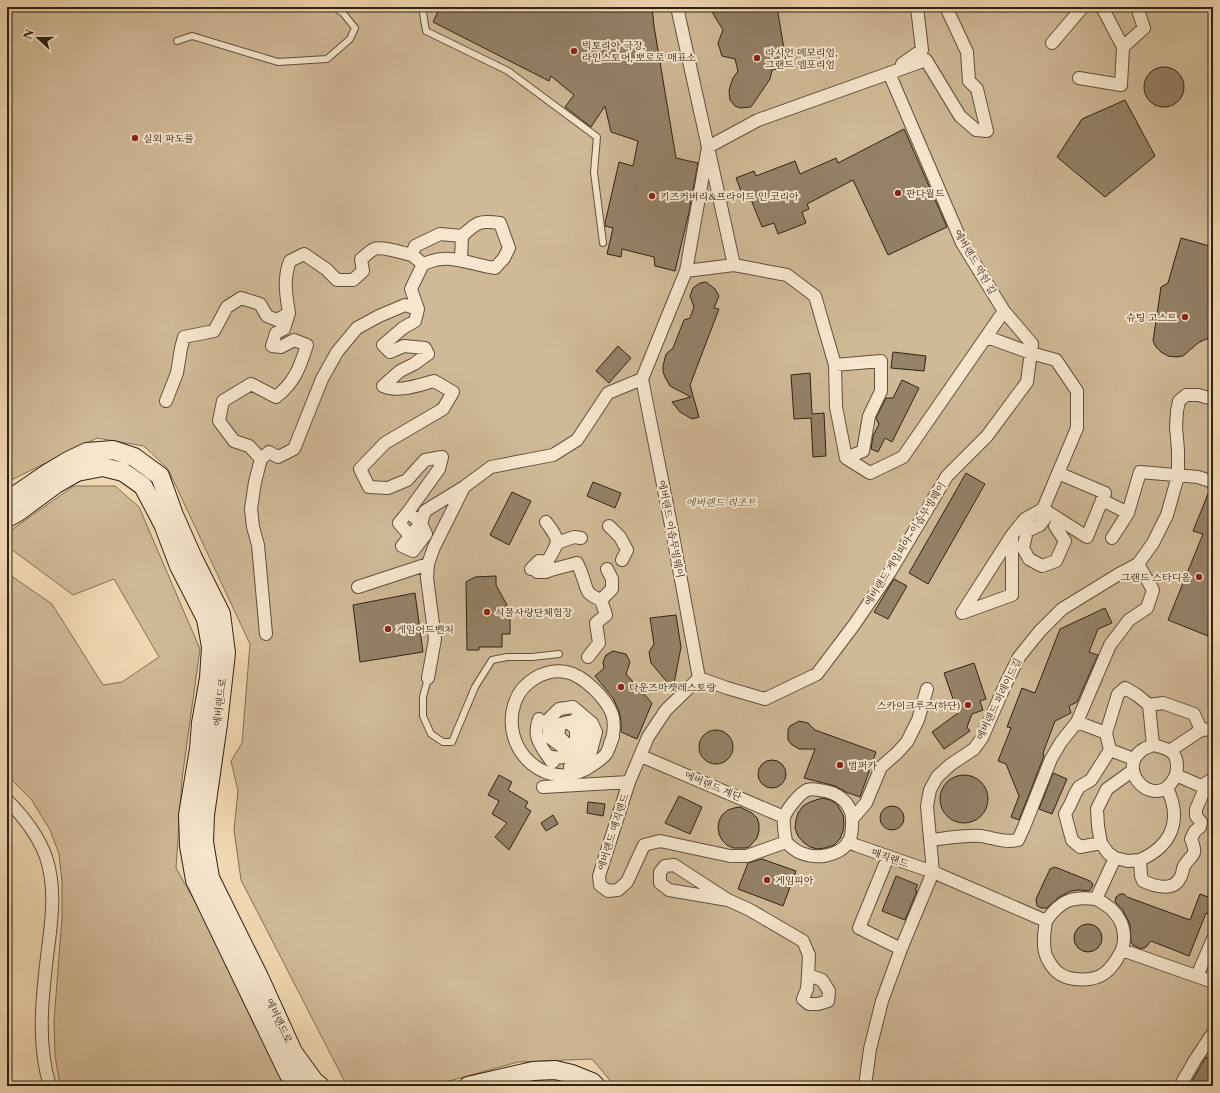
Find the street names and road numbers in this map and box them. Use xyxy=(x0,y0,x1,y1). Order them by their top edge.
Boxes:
street label: 에버랜드 막힌 길 xyxy=(951,227,999,297)
street label: 에버랜드 이솝무빙웨이 xyxy=(655,479,687,579)
street label: 에버랜드 게임피아~이솝무빙웨이 xyxy=(861,480,949,608)
street label: 에버랜드 퍼레이드길 xyxy=(974,656,1024,742)
street label: 에버랜드로 xyxy=(211,677,229,727)
street label: 에버랜드 계단 xyxy=(683,768,744,804)
street label: 에버랜드 매직랜드 xyxy=(594,792,632,872)
street label: 매직랜드 xyxy=(870,846,911,871)
street label: 에버랜드로 xyxy=(263,996,295,1046)

